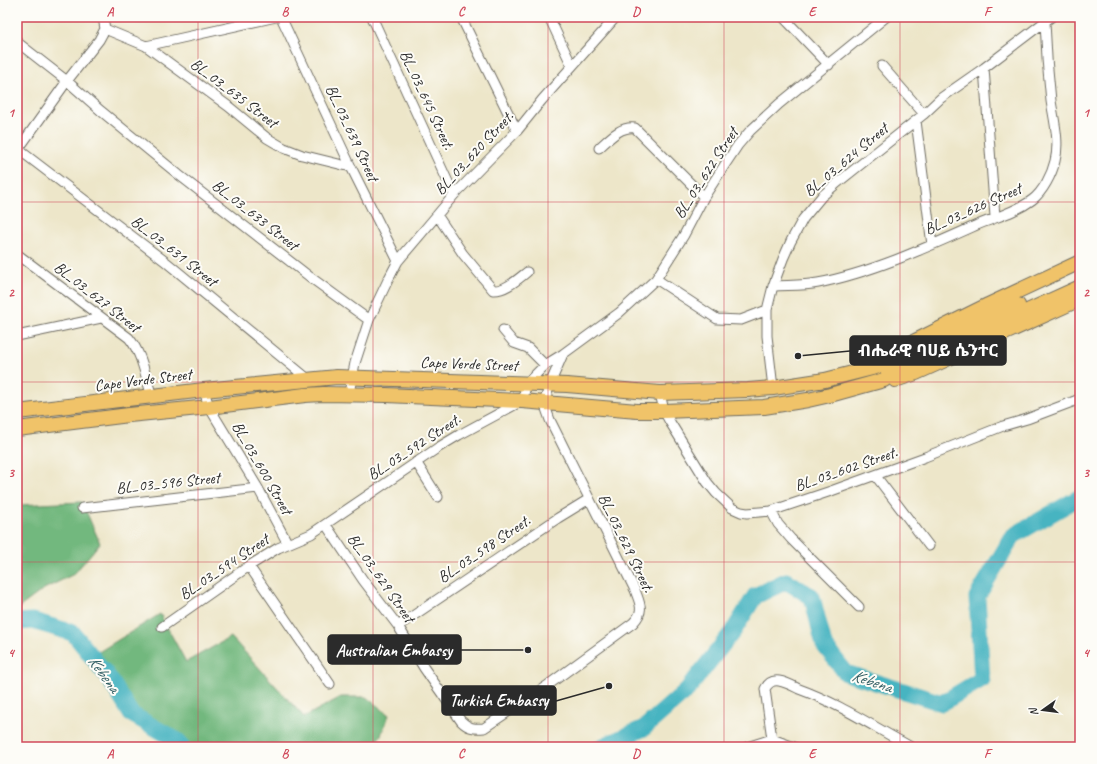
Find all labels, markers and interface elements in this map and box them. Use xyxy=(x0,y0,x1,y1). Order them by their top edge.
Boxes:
text: A xyxy=(107,4,115,20)
text: B xyxy=(282,4,290,20)
text: C xyxy=(458,4,466,20)
text: D xyxy=(632,4,641,20)
text: E xyxy=(809,4,818,20)
text: F xyxy=(984,4,993,20)
street label: BL_03_645 Street. xyxy=(395,47,459,154)
street label: BL_03_635 Street xyxy=(186,54,284,134)
street label: BL_03_639 Street xyxy=(321,82,384,187)
text: 1 xyxy=(8,105,16,121)
text: 1 xyxy=(1083,105,1091,121)
street label: BL_03_620 Street. xyxy=(430,106,518,199)
street label: BL_03_624 Street xyxy=(800,117,894,201)
street label: BL_03_622 Street xyxy=(669,122,744,222)
street label: BL_03_633 Street xyxy=(208,175,304,257)
street label: BL_03_626 Street xyxy=(921,178,1027,239)
street label: BL_03_631 Street xyxy=(127,211,223,293)
street label: BL_03_627 Street xyxy=(50,257,146,339)
text: 2 xyxy=(8,285,15,301)
text: 2 xyxy=(1083,285,1090,301)
callout: ብሔራዊ ባሀይ ሴንተር xyxy=(850,336,1006,365)
text: ብሔራዊ ባሀይ ሴንተር xyxy=(858,340,998,361)
street label: Cape Verde Street xyxy=(420,352,521,376)
street label: Cape Verde Street xyxy=(93,364,195,396)
street label: BL_03_592 Street. xyxy=(364,409,465,485)
street label: BL_03_600 Street xyxy=(227,418,298,520)
street label: BL_03_602 Street. xyxy=(792,442,901,496)
text: 3 xyxy=(8,465,15,481)
text: 3 xyxy=(1083,465,1090,481)
street label: BL_03_596 Street xyxy=(115,467,224,498)
street label: BL_03_629 Street. xyxy=(593,490,659,596)
street label: BL_03_598 Street. xyxy=(434,510,535,587)
street label: BL_03_594 Street xyxy=(175,528,275,604)
street label: BL_03_629 Street xyxy=(343,530,421,629)
callout: Australian Embassy xyxy=(328,635,461,664)
text: Australian Embassy xyxy=(336,640,454,661)
text: 4 xyxy=(8,645,16,661)
text: 4 xyxy=(1083,645,1091,661)
water label: Kebena xyxy=(83,651,126,698)
water label: Kebena xyxy=(849,665,897,698)
callout: Turkish Embassy xyxy=(442,686,556,715)
text: Turkish Embassy xyxy=(450,690,551,711)
north arrow xyxy=(1023,690,1063,730)
text: N xyxy=(1025,705,1041,717)
text: A xyxy=(107,746,115,762)
text: B xyxy=(282,746,290,762)
text: C xyxy=(458,746,466,762)
text: D xyxy=(632,746,641,762)
text: E xyxy=(809,746,818,762)
text: F xyxy=(984,746,993,762)

